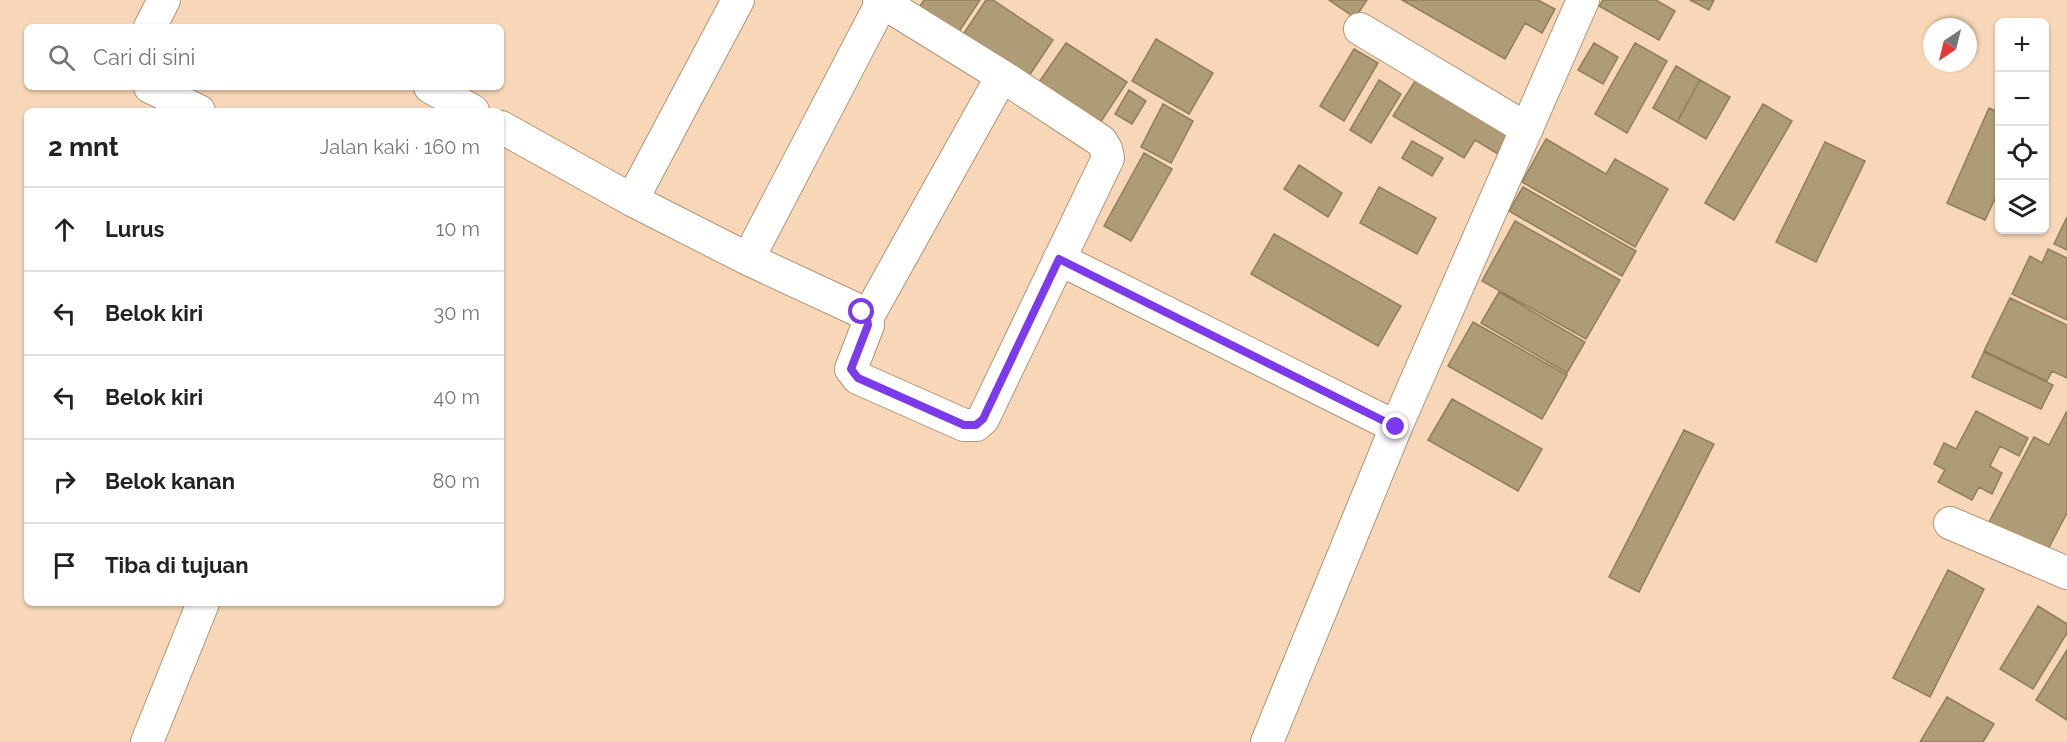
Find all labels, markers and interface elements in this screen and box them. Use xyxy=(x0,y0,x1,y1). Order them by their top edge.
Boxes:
north arrow xyxy=(1923,18,1977,72)
map controls xyxy=(1995,18,2049,234)
button: + xyxy=(1995,18,2049,72)
search box xyxy=(24,24,504,90)
icon: search xyxy=(45,41,78,74)
text: Cari di sini xyxy=(93,44,195,70)
button: − xyxy=(1995,72,2049,126)
button: locate xyxy=(1995,126,2049,180)
text: 2 mnt xyxy=(48,132,119,162)
text: Jalan kaki · 160 m xyxy=(320,135,480,159)
button: layers xyxy=(1995,180,2049,234)
icon: ahead xyxy=(48,213,81,246)
text: Lurus xyxy=(105,216,164,242)
text: 10 m xyxy=(436,217,480,241)
icon: left xyxy=(48,297,81,330)
route start xyxy=(848,298,874,324)
text: Belok kiri xyxy=(105,300,203,326)
text: 30 m xyxy=(434,301,480,325)
icon: left xyxy=(48,381,81,414)
text: Belok kiri xyxy=(105,384,203,410)
text: 40 m xyxy=(433,385,480,409)
route end xyxy=(1382,413,1408,439)
icon: right xyxy=(48,465,81,498)
text: Belok kanan xyxy=(105,468,235,494)
text: 80 m xyxy=(432,469,480,493)
icon: arrive xyxy=(48,549,81,582)
text: Tiba di tujuan xyxy=(105,552,248,578)

